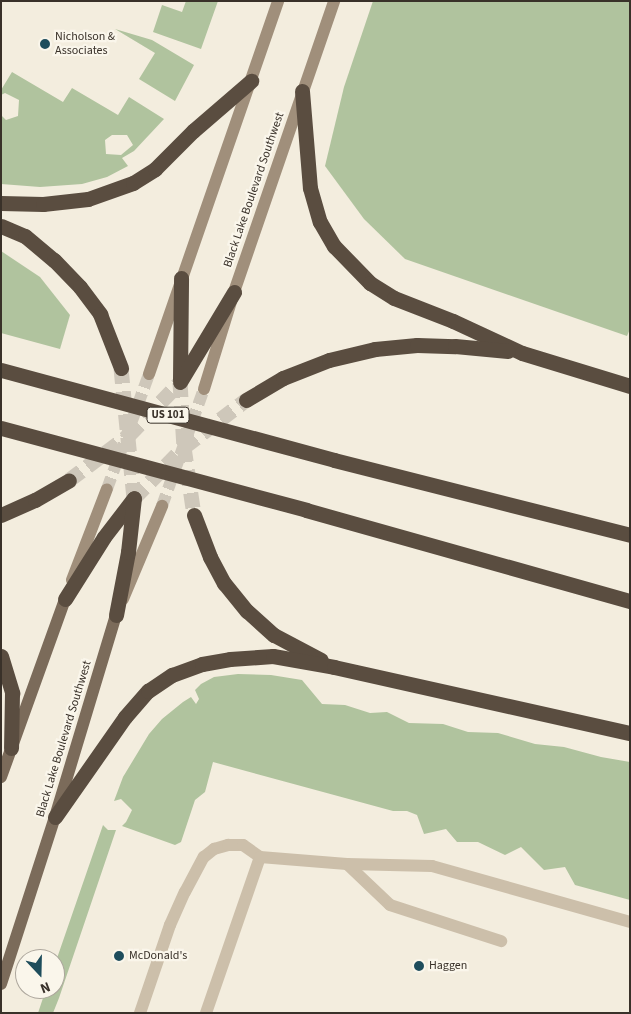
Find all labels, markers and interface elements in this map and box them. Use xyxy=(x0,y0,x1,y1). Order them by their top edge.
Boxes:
place label: Nicholson & Associates xyxy=(55,30,115,58)
marker: Nicholson & Associates xyxy=(39,38,51,50)
street label: Black Lake Boulevard Southwest xyxy=(221,111,287,269)
road number: US 101 xyxy=(146,406,190,424)
street label: Black Lake Boulevard Southwest xyxy=(33,659,95,819)
north arrow xyxy=(15,949,65,999)
place label: McDonald's xyxy=(129,949,187,963)
marker: McDonald's xyxy=(113,950,125,962)
place label: Haggen xyxy=(429,959,467,973)
marker: Haggen xyxy=(413,960,425,972)
text: N xyxy=(37,976,53,998)

